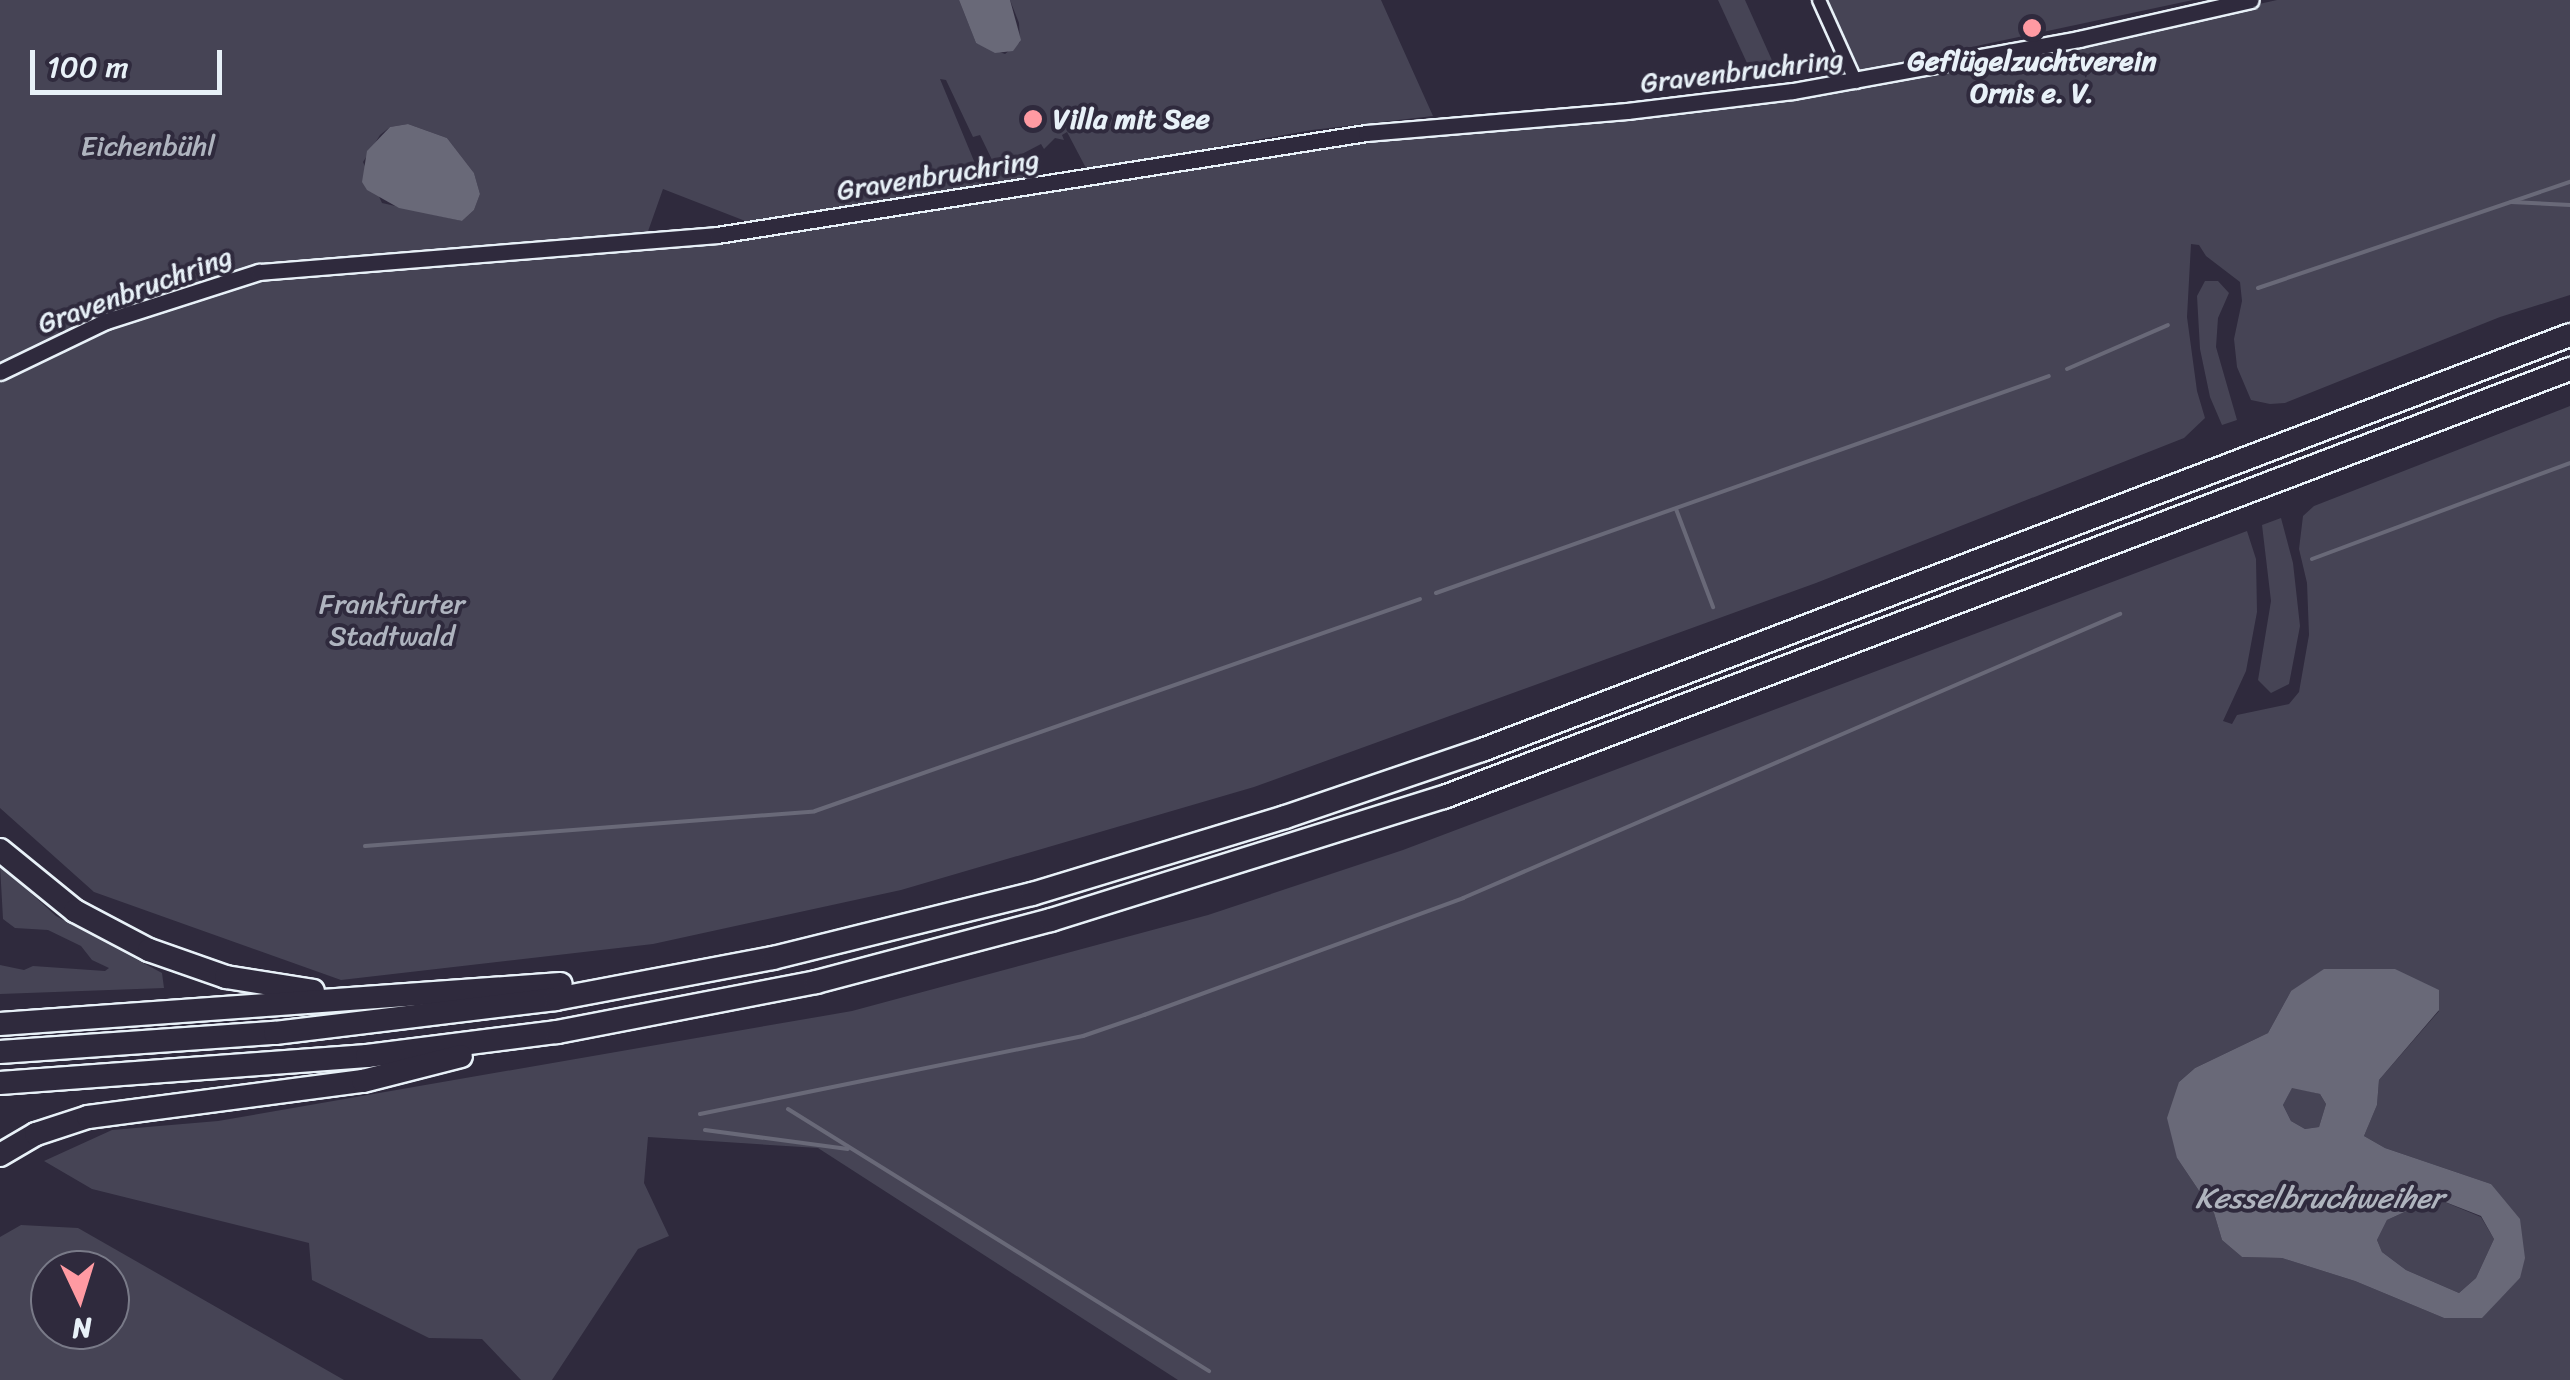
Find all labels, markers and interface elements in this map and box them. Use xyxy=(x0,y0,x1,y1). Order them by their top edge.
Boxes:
marker: Geflügelzuchtverein Ornis e. V. xyxy=(2021,17,2043,39)
scale bar xyxy=(35,30,228,92)
text: 100 m xyxy=(47,40,129,94)
street label: Gravenbruchring xyxy=(1638,42,1846,100)
place label: Geflügelzuchtverein Ornis e. V. xyxy=(1907,44,2157,110)
place label: Villa mit See xyxy=(1053,102,1210,136)
marker: Villa mit See xyxy=(1022,108,1044,130)
park label: Eichenbühl xyxy=(81,129,215,163)
street label: Gravenbruchring xyxy=(834,142,1042,208)
street label: Gravenbruchring xyxy=(33,239,237,341)
park label: Frankfurter Stadtwald xyxy=(319,587,465,653)
water label: Kesselbruchweiher xyxy=(2195,1180,2443,1216)
north arrow xyxy=(30,1250,130,1350)
text: N xyxy=(71,1303,93,1354)

